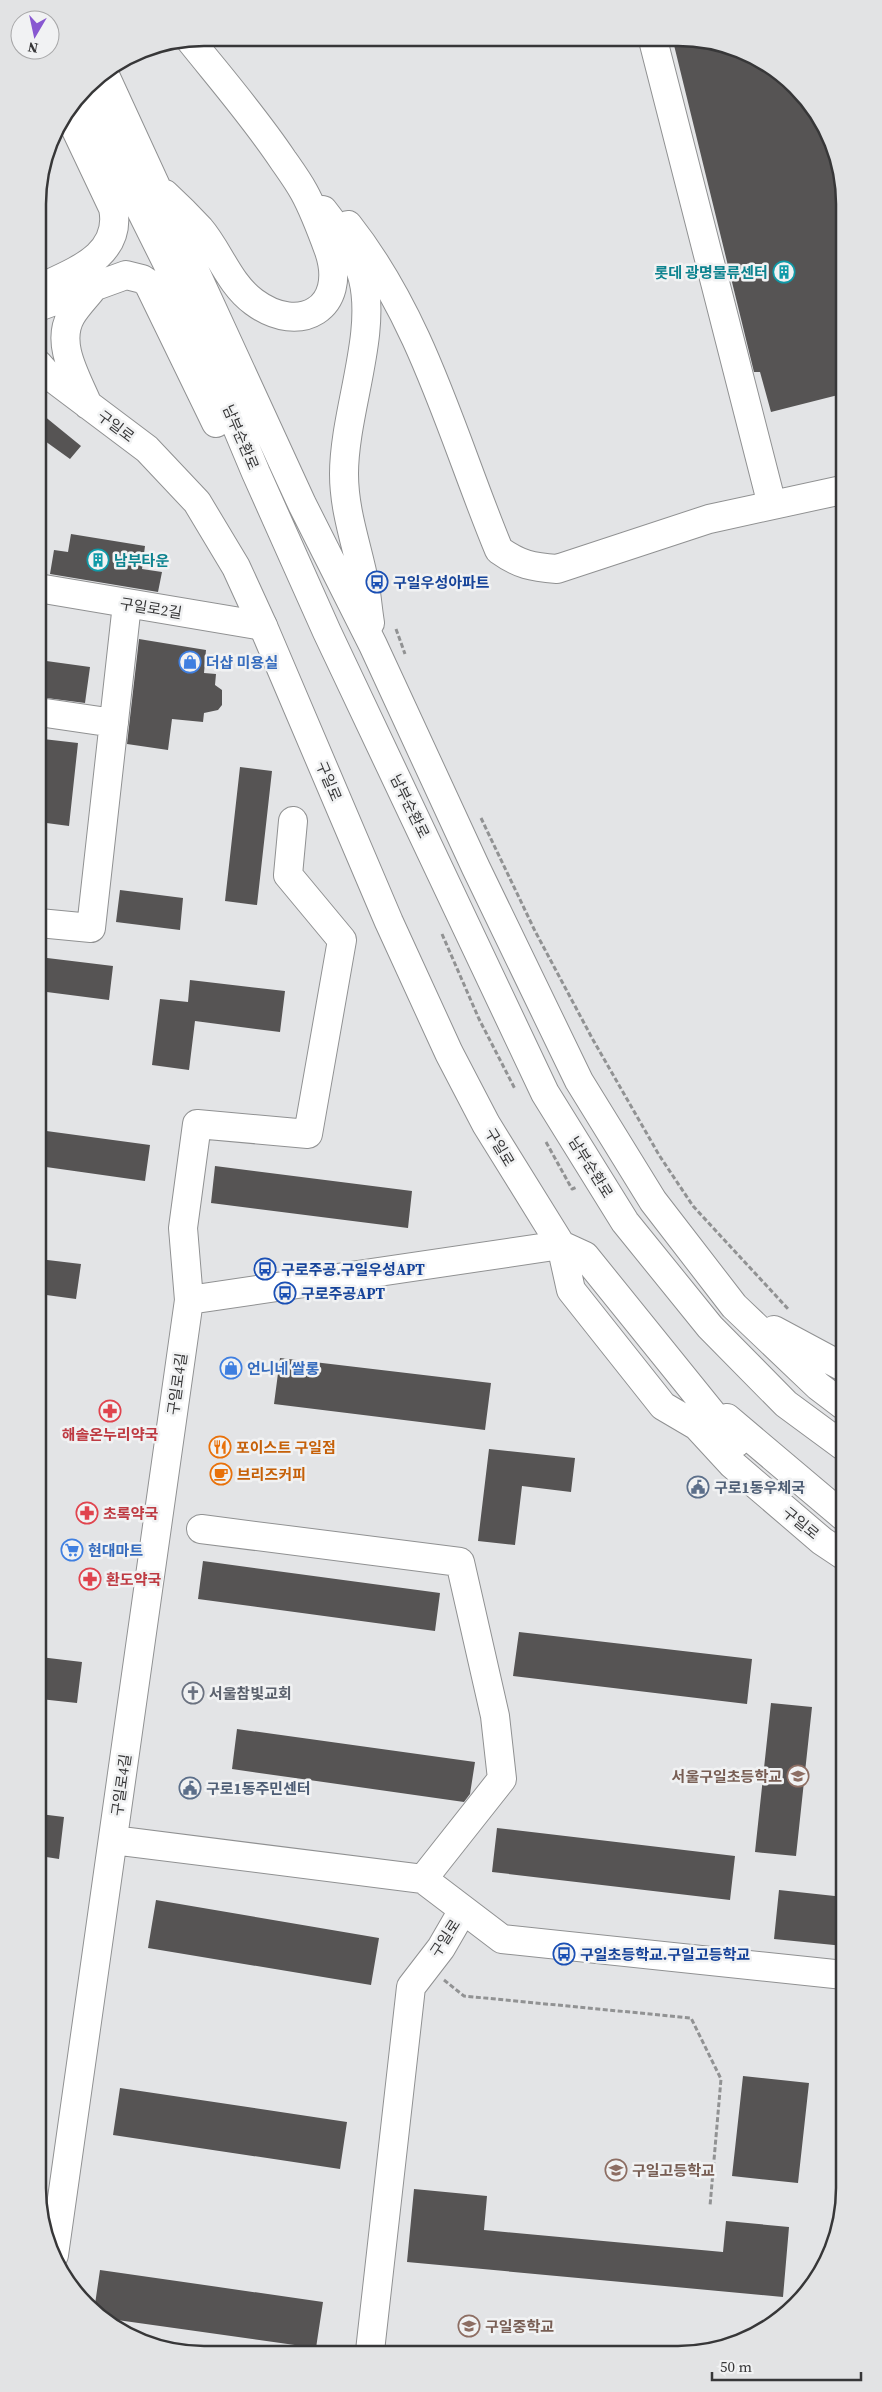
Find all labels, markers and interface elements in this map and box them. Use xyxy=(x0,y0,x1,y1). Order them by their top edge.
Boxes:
north arrow xyxy=(10,10,60,60)
text: N xyxy=(26,37,40,59)
building icon: 롯데 광명물류센터 xyxy=(772,260,796,284)
place label: 롯데 광명물류센터 xyxy=(654,262,768,283)
street label: 남부순환로 xyxy=(218,401,264,473)
street label: 구일로 xyxy=(93,405,139,447)
building icon: 남부타운 xyxy=(86,548,110,572)
place label: 남부타운 xyxy=(114,550,169,571)
bus stop icon: 구일우성아파트 xyxy=(365,570,389,594)
place label: 구일우성아파트 xyxy=(393,572,490,593)
street label: 구일로2길 xyxy=(118,593,184,623)
shop icon: 더샵 미용실 xyxy=(178,650,202,674)
place label: 더샵 미용실 xyxy=(206,652,278,673)
street label: 구일로 xyxy=(311,758,347,804)
street label: 남부순환로 xyxy=(385,770,435,842)
street label: 구일로 xyxy=(480,1124,520,1170)
street label: 남부순환로 xyxy=(564,1132,618,1202)
bus stop icon: 구로주공.구일우성APT xyxy=(253,1257,277,1281)
place label: 구로주공.구일우성APT xyxy=(281,1259,425,1280)
bus stop icon: 구로주공APT xyxy=(273,1281,297,1305)
place label: 구로주공APT xyxy=(301,1283,386,1304)
street label: 구일로4길 xyxy=(162,1351,192,1417)
shop icon: 언니네 쌀롱 xyxy=(219,1356,243,1380)
place label: 언니네 쌀롱 xyxy=(247,1358,319,1379)
pharmacy icon: 해솔온누리약국 xyxy=(98,1399,122,1423)
place label: 해솔온누리약국 xyxy=(62,1424,158,1445)
restaurant icon: 포이스트 구일점 xyxy=(208,1435,232,1459)
place label: 포이스트 구일점 xyxy=(236,1437,336,1458)
cafe icon: 브리즈커피 xyxy=(209,1462,233,1486)
place label: 브리즈커피 xyxy=(237,1464,306,1485)
public building icon: 구로1동우체국 xyxy=(686,1475,710,1499)
place label: 구로1동우체국 xyxy=(714,1477,805,1498)
pharmacy icon: 초록약국 xyxy=(75,1501,99,1525)
street label: 구일로 xyxy=(778,1502,824,1544)
place label: 초록약국 xyxy=(103,1503,158,1524)
supermarket icon: 현대마트 xyxy=(60,1538,84,1562)
place label: 현대마트 xyxy=(88,1540,143,1561)
pharmacy icon: 환도약국 xyxy=(78,1567,102,1591)
place label: 환도약국 xyxy=(106,1569,161,1590)
church icon: 서울참빛교회 xyxy=(181,1681,205,1705)
place label: 서울참빛교회 xyxy=(209,1683,292,1704)
street label: 구일로4길 xyxy=(106,1752,136,1818)
school or university icon: 서울구일초등학교 xyxy=(786,1764,810,1788)
place label: 서울구일초등학교 xyxy=(672,1766,782,1787)
public building icon: 구로1동주민센터 xyxy=(178,1776,202,1800)
place label: 구로1동주민센터 xyxy=(206,1778,311,1799)
street label: 구일로 xyxy=(425,1915,465,1961)
bus stop icon: 구일초등학교.구일고등학교 xyxy=(552,1942,576,1966)
place label: 구일초등학교.구일고등학교 xyxy=(580,1944,750,1965)
school or university icon: 구일고등학교 xyxy=(604,2158,628,2182)
place label: 구일고등학교 xyxy=(632,2160,715,2181)
school or university icon: 구일중학교 xyxy=(457,2314,481,2338)
place label: 구일중학교 xyxy=(485,2316,554,2337)
scale bar xyxy=(712,2350,861,2382)
text: 50 m xyxy=(720,2356,752,2377)

